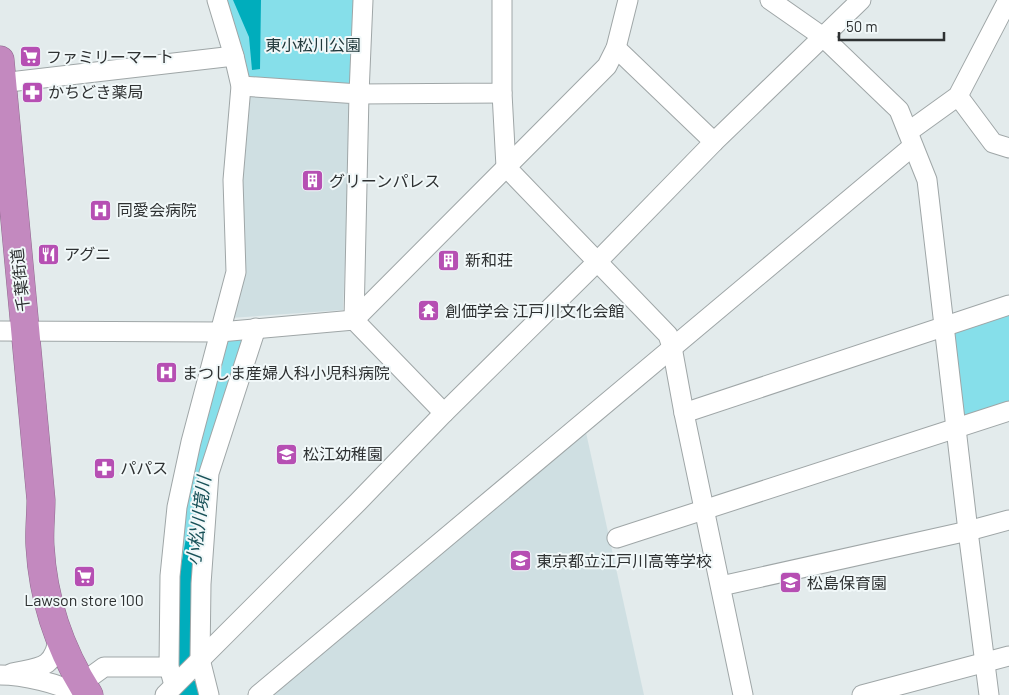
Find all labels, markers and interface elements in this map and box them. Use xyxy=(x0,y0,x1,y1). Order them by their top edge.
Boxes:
scale bar xyxy=(839,10,944,42)
text: 50 m xyxy=(846,17,878,35)
park label: 東小松川公園 xyxy=(265,35,361,54)
supermarket icon: ファミリーマート xyxy=(18,45,42,69)
place label: ファミリーマート xyxy=(46,47,174,66)
pharmacy icon: かちどき薬局 xyxy=(20,80,44,104)
place label: かちどき薬局 xyxy=(48,82,144,101)
building icon: グリーンパレス xyxy=(301,169,325,193)
place label: グリーンパレス xyxy=(329,171,440,190)
hospital icon: 同愛会病院 xyxy=(89,198,113,222)
place label: 同愛会病院 xyxy=(117,200,197,219)
restaurant icon: アグニ xyxy=(36,242,60,266)
place label: アグニ xyxy=(64,244,111,263)
street label: 千葉街道 xyxy=(7,247,32,313)
building icon: 新和荘 xyxy=(437,248,461,272)
place label: 新和荘 xyxy=(465,250,513,269)
temple icon: 創価学会 江戸川文化会館 xyxy=(417,299,441,323)
place label: 創価学会 江戸川文化会館 xyxy=(445,301,624,320)
hospital icon: まつしま産婦人科小児科病院 xyxy=(154,361,178,385)
place label: まつしま産婦人科小児科病院 xyxy=(182,363,390,382)
school or university icon: 松江幼稚園 xyxy=(275,442,299,466)
place label: 松江幼稚園 xyxy=(303,444,383,463)
pharmacy icon: パパス xyxy=(92,456,116,480)
place label: パパス xyxy=(120,458,168,477)
water label: 小松川境川 xyxy=(182,473,215,567)
school or university icon: 東京都立江戸川高等学校 xyxy=(508,549,532,573)
place label: 東京都立江戸川高等学校 xyxy=(536,551,712,570)
supermarket icon: Lawson store 100 xyxy=(72,564,96,588)
school or university icon: 松島保育園 xyxy=(779,571,803,595)
place label: 松島保育園 xyxy=(807,573,887,592)
place label: Lawson store 100 xyxy=(24,590,144,609)

